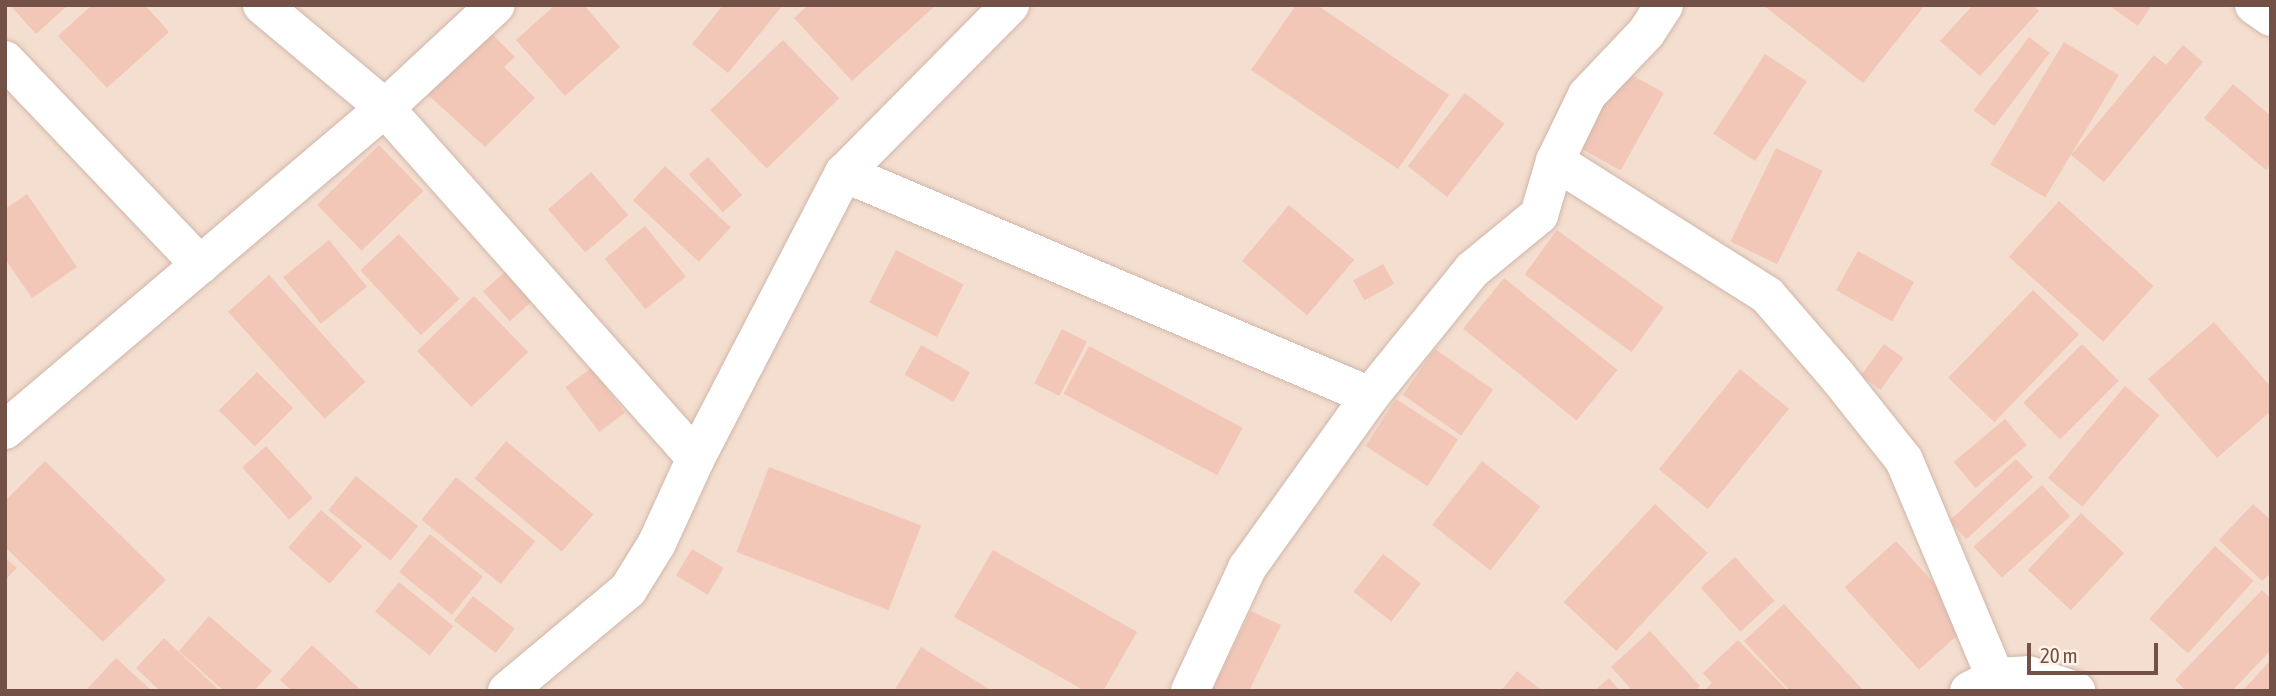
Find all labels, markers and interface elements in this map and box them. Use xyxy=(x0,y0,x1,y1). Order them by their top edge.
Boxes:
scale bar xyxy=(2031,630,2162,674)
text: 20 m xyxy=(2040,643,2078,667)

